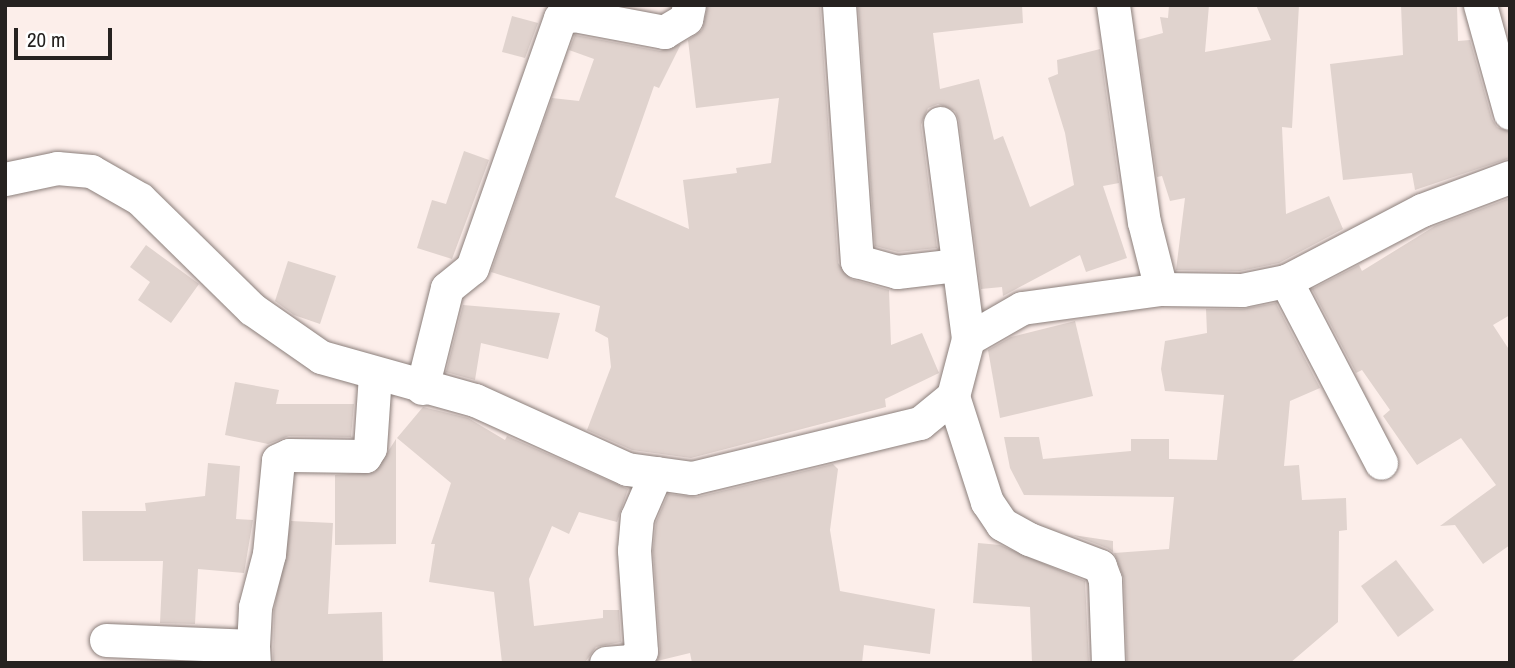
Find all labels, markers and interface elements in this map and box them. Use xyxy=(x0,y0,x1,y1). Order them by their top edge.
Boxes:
scale bar xyxy=(18,14,116,58)
text: 20 m xyxy=(27,25,65,54)

